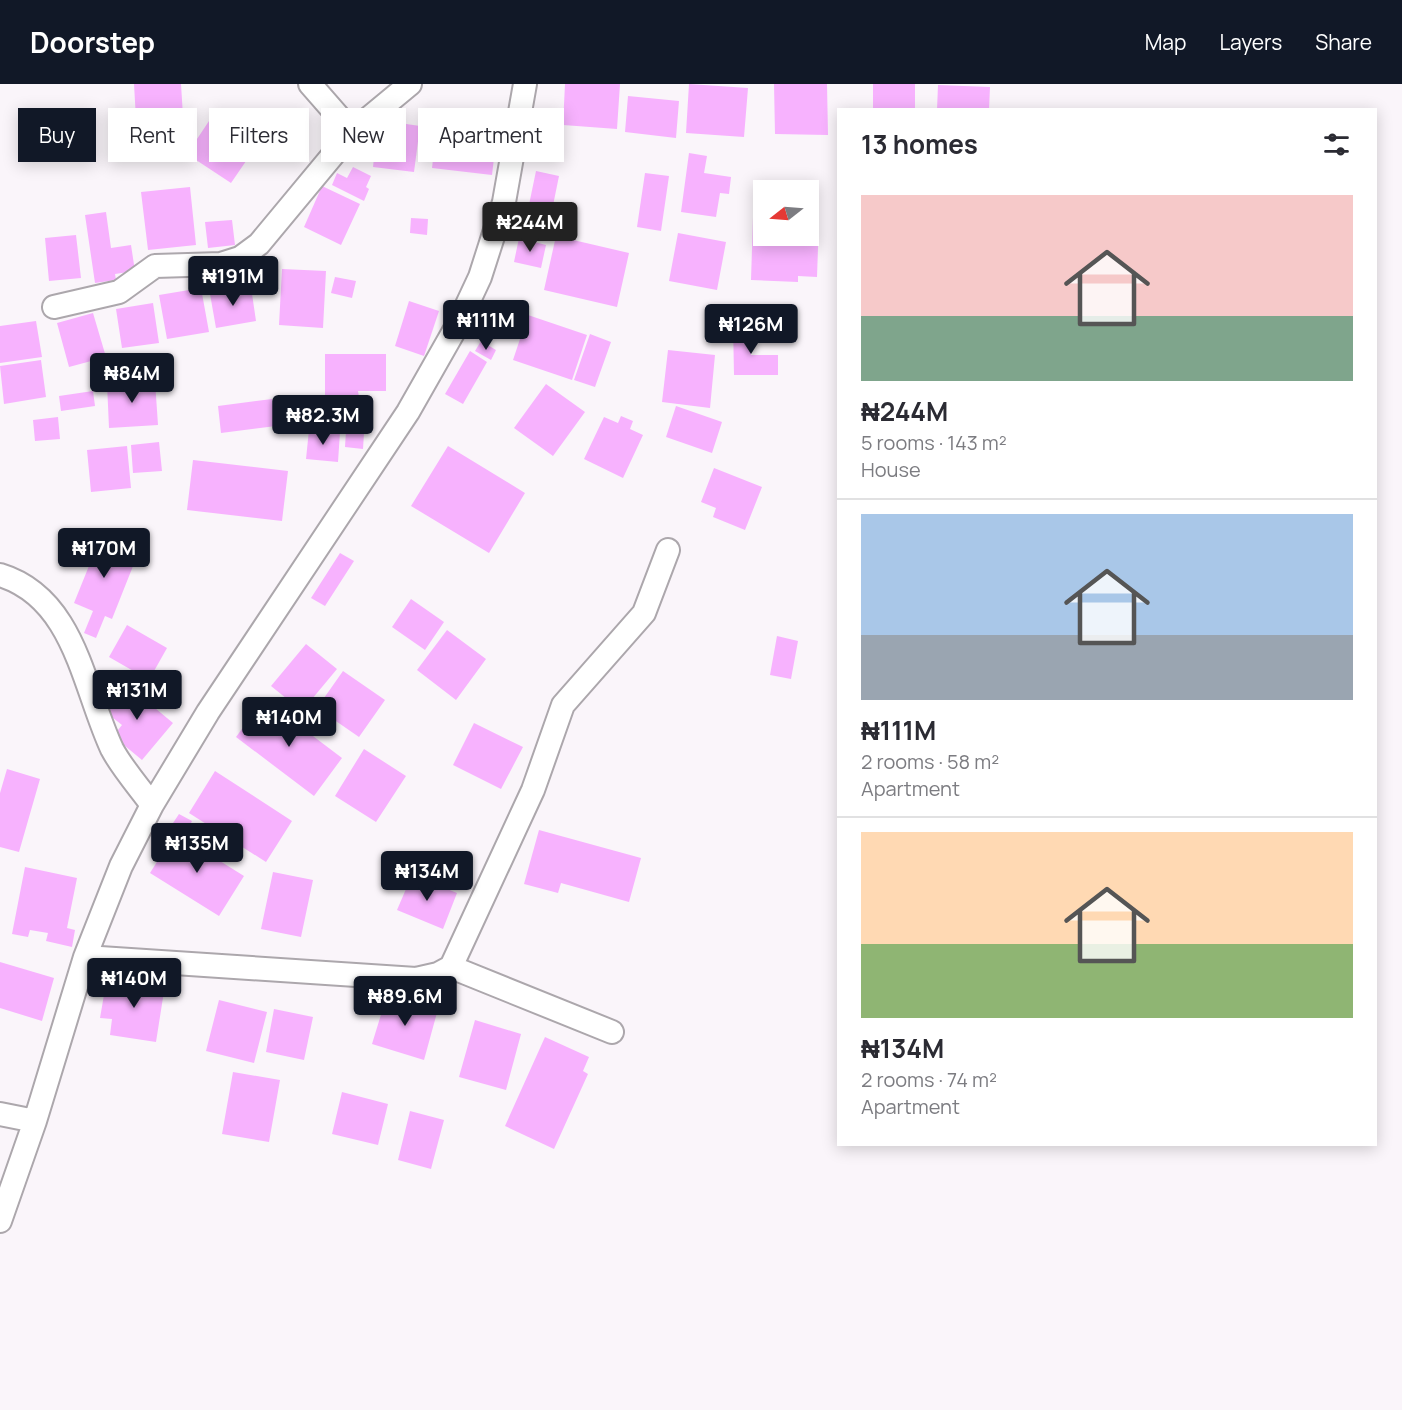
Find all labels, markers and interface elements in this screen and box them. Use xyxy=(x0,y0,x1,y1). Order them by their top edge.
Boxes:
text: Doorstep xyxy=(30,23,155,61)
text: Map xyxy=(1145,28,1186,56)
text: Layers xyxy=(1219,28,1282,56)
text: Share xyxy=(1315,28,1372,56)
chip: Buy xyxy=(18,108,96,162)
chip: Rent xyxy=(108,108,197,162)
chip: Filters xyxy=(209,108,309,162)
chip: New xyxy=(321,108,406,162)
chip: Apartment xyxy=(418,108,564,162)
text: 13 homes xyxy=(861,126,978,162)
icon: filters xyxy=(1320,128,1353,161)
north arrow xyxy=(753,180,819,246)
map controls xyxy=(753,180,819,246)
pin: ₦244M xyxy=(488,202,572,253)
text: ₦244M xyxy=(496,208,564,235)
icon: home xyxy=(1053,234,1161,342)
pin: ₦191M xyxy=(191,256,275,307)
text: ₦191M xyxy=(202,262,264,289)
pin: ₦111M xyxy=(444,300,528,351)
pin: ₦126M xyxy=(709,304,793,355)
text: ₦111M xyxy=(457,306,515,333)
text: ₦126M xyxy=(719,310,783,337)
pin: ₦84M xyxy=(96,353,168,404)
text: ₦84M xyxy=(104,359,160,386)
text: ₦244M xyxy=(861,393,948,429)
pin: ₦82.3M xyxy=(274,395,372,446)
text: ₦82.3M xyxy=(286,401,360,428)
text: 5 rooms · 143 m² xyxy=(861,429,1007,456)
text: House xyxy=(861,456,921,483)
pin: ₦170M xyxy=(62,528,146,579)
text: ₦170M xyxy=(72,534,136,561)
icon: home xyxy=(1053,553,1161,661)
pin: ₦131M xyxy=(95,670,179,721)
text: ₦131M xyxy=(107,676,167,703)
pin: ₦140M xyxy=(247,697,331,748)
text: ₦140M xyxy=(256,703,322,730)
text: ₦111M xyxy=(861,712,936,748)
text: 2 rooms · 58 m² xyxy=(861,748,999,775)
text: Apartment xyxy=(861,775,960,802)
pin: ₦135M xyxy=(155,823,239,874)
text: ₦135M xyxy=(165,829,229,856)
pin: ₦134M xyxy=(385,851,469,902)
text: ₦134M xyxy=(395,857,459,884)
icon: home xyxy=(1053,871,1161,979)
pin: ₦140M xyxy=(92,958,176,1009)
text: ₦140M xyxy=(101,964,167,991)
pin: ₦89.6M xyxy=(356,976,454,1027)
text: ₦89.6M xyxy=(368,982,442,1009)
text: ₦134M xyxy=(861,1030,944,1066)
text: 2 rooms · 74 m² xyxy=(861,1066,997,1093)
text: Apartment xyxy=(861,1093,960,1120)

